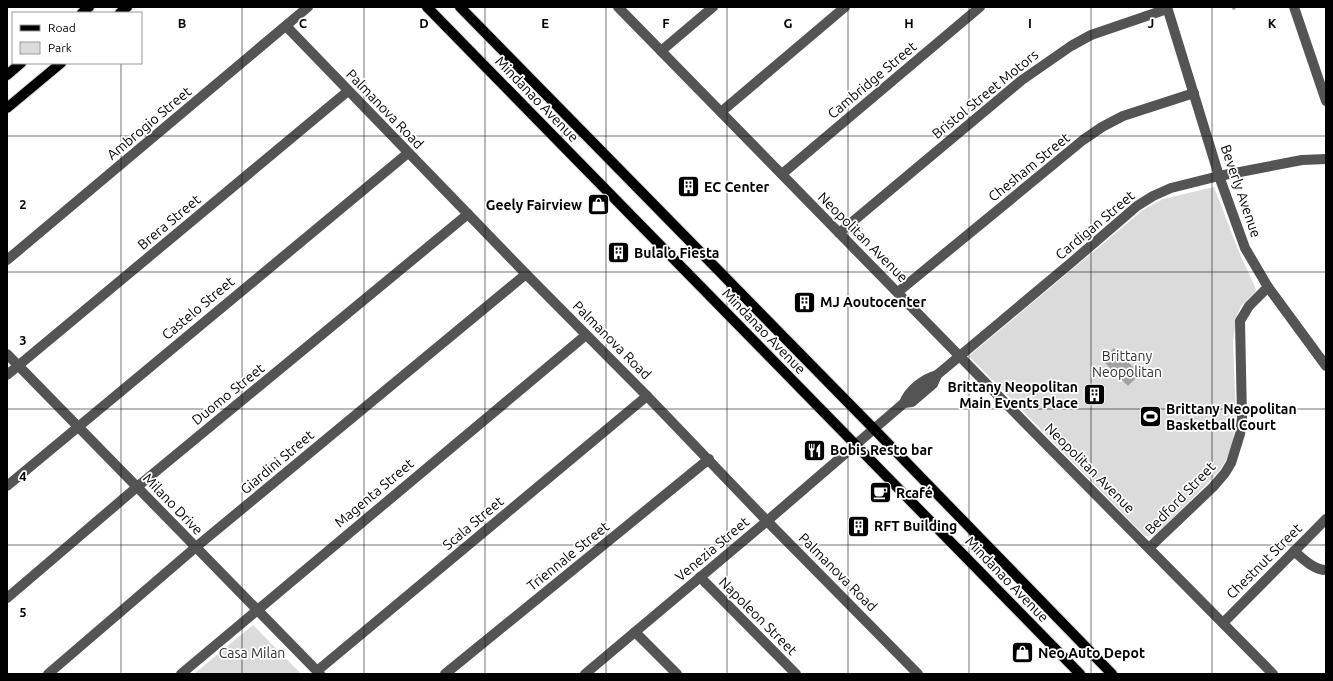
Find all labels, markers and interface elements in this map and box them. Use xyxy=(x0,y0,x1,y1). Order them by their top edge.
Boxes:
legend xyxy=(12,12,142,64)
text: B xyxy=(178,16,187,30)
text: C xyxy=(299,16,308,30)
text: D xyxy=(419,16,429,30)
text: E xyxy=(541,16,549,30)
text: F xyxy=(662,16,670,30)
text: G xyxy=(784,16,793,30)
text: H xyxy=(904,16,914,30)
text: I xyxy=(1028,16,1032,30)
text: J xyxy=(1148,16,1154,30)
text: K xyxy=(1268,16,1277,30)
text: Road xyxy=(48,21,76,34)
street label: Cambridge Street xyxy=(824,38,920,122)
text: Park xyxy=(48,41,72,54)
street label: Bristol Street Motors xyxy=(929,46,1041,142)
street label: Mindanao Avenue xyxy=(492,53,582,145)
street label: Palmanova Road xyxy=(343,66,427,152)
street label: Ambrogio Street xyxy=(104,83,195,163)
street label: Chesham Street xyxy=(985,129,1073,205)
street label: Beverly Avenue xyxy=(1218,142,1264,240)
building icon: EC Center xyxy=(676,174,702,200)
place label: EC Center xyxy=(704,179,769,195)
street label: Cardigan Street xyxy=(1052,187,1138,263)
street label: Neopolitan Avenue xyxy=(815,189,911,285)
street label: Brera Street xyxy=(134,191,204,253)
shop icon: Geely Fairview xyxy=(585,192,611,218)
text: 2 xyxy=(19,197,27,211)
place label: Geely Fairview xyxy=(486,197,582,213)
building icon: Bulalo Fiesta xyxy=(606,240,632,266)
place label: Bulalo Fiesta xyxy=(634,245,719,261)
street label: Castelo Street xyxy=(159,273,238,343)
street label: Mindanao Avenue xyxy=(719,285,809,377)
building icon: MJ Aoutocenter xyxy=(792,289,818,315)
place label: MJ Aoutocenter xyxy=(820,294,926,310)
street label: Palmanova Road xyxy=(570,298,654,382)
text: 3 xyxy=(19,333,27,347)
park label: Brittany Neopolitan xyxy=(1092,348,1162,380)
street label: Duomo Street xyxy=(189,360,268,428)
place label: Brittany Neopolitan Main Events Place xyxy=(947,379,1078,411)
building icon: Brittany Neopolitan Main Events Place xyxy=(1081,382,1107,408)
place label: Brittany Neopolitan Basketball Court xyxy=(1166,401,1297,433)
sports icon: Brittany Neopolitan Basketball Court xyxy=(1138,404,1164,430)
street label: Neopolitan Avenue xyxy=(1042,420,1138,516)
street label: Giardini Street xyxy=(237,426,317,497)
restaurant icon: Bobis Resto bar xyxy=(801,437,827,463)
place label: Bobis Resto bar xyxy=(830,442,933,458)
street label: Magenta Street xyxy=(331,455,417,531)
street label: Bedford Street xyxy=(1142,458,1219,537)
text: 4 xyxy=(19,469,27,483)
street label: Milano Drive xyxy=(140,470,206,538)
cafe icon: Rcafé xyxy=(868,480,894,506)
place label: Rcafé xyxy=(896,485,933,501)
street label: Scala Street xyxy=(439,493,507,553)
street label: Venezia Street xyxy=(672,513,752,584)
building icon: RFT Building xyxy=(846,513,872,539)
street label: Triennale Street xyxy=(524,518,613,594)
place label: RFT Building xyxy=(874,518,957,534)
street label: Chestnut Street xyxy=(1223,520,1305,602)
street label: Palmanova Road xyxy=(796,530,880,614)
street label: Mindanao Avenue xyxy=(962,533,1052,625)
street label: Napoleon Street xyxy=(716,574,801,659)
text: 5 xyxy=(19,605,27,619)
shop icon: Neo Auto Depot xyxy=(1009,640,1035,666)
park label: Casa Milan xyxy=(219,645,285,661)
place label: Neo Auto Depot xyxy=(1038,645,1145,661)

